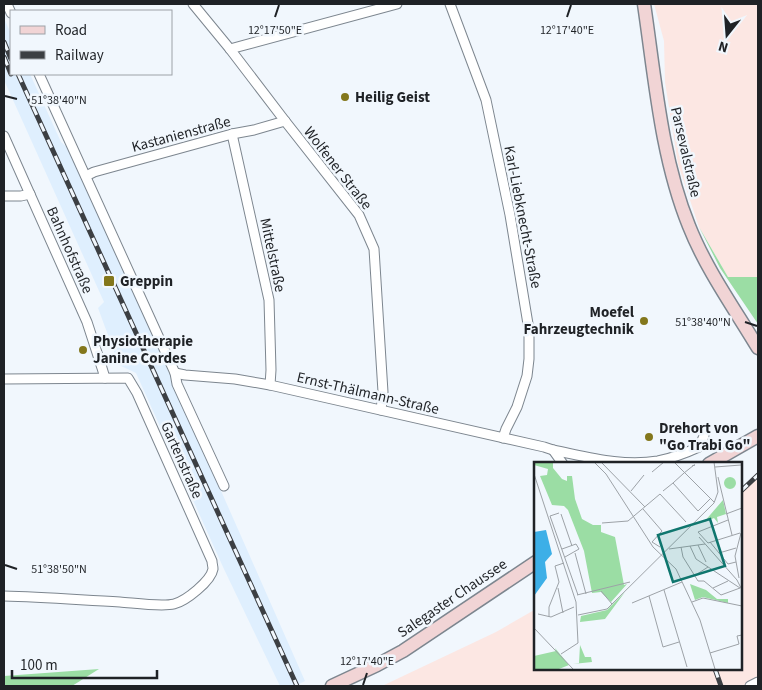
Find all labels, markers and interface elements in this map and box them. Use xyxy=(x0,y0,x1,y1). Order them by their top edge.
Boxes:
legend xyxy=(10,10,172,75)
north arrow xyxy=(702,10,752,60)
text: Road xyxy=(55,20,87,41)
text: 12°17'50"E xyxy=(248,22,302,39)
text: 12°17'40"E xyxy=(540,22,594,39)
text: N xyxy=(716,36,731,57)
text: Railway xyxy=(55,45,104,66)
place label: Heilig Geist xyxy=(355,87,430,108)
marker: Heilig Geist xyxy=(339,91,351,103)
text: 51°38'40"N xyxy=(31,92,87,109)
street label: Parsevalstraße xyxy=(665,105,706,199)
street label: Kastanienstraße xyxy=(129,111,233,158)
street label: Wolfener Straße xyxy=(298,122,377,214)
street label: Karl-Liebknecht-Straße xyxy=(498,144,547,290)
street label: Bahnhofstraße xyxy=(41,204,98,297)
street label: Mittelstraße xyxy=(254,216,291,294)
place label: Greppin xyxy=(120,271,173,292)
marker: Greppin xyxy=(102,274,116,288)
place label: Moefel Fahrzeugtechnik xyxy=(524,302,635,340)
text: 51°38'40"N xyxy=(675,314,731,331)
marker: Moefel Fahrzeugtechnik xyxy=(638,315,650,327)
place label: Physiotherapie Janine Cordes xyxy=(93,331,193,369)
marker: Physiotherapie Janine Cordes xyxy=(77,344,89,356)
street label: Ernst-Thälmann-Straße xyxy=(295,367,441,420)
street label: Gartenstraße xyxy=(155,418,208,502)
place label: Drehort von "Go Trabi Go" xyxy=(659,418,751,456)
marker: Drehort von "Go Trabi Go" xyxy=(643,431,655,443)
inset map xyxy=(534,462,742,670)
street label: Salegaster Chaussee xyxy=(393,554,511,643)
text: 51°38'50"N xyxy=(31,561,87,578)
scale bar xyxy=(12,648,158,680)
text: 12°17'40"E xyxy=(340,653,394,670)
text: 100 m xyxy=(20,655,58,676)

